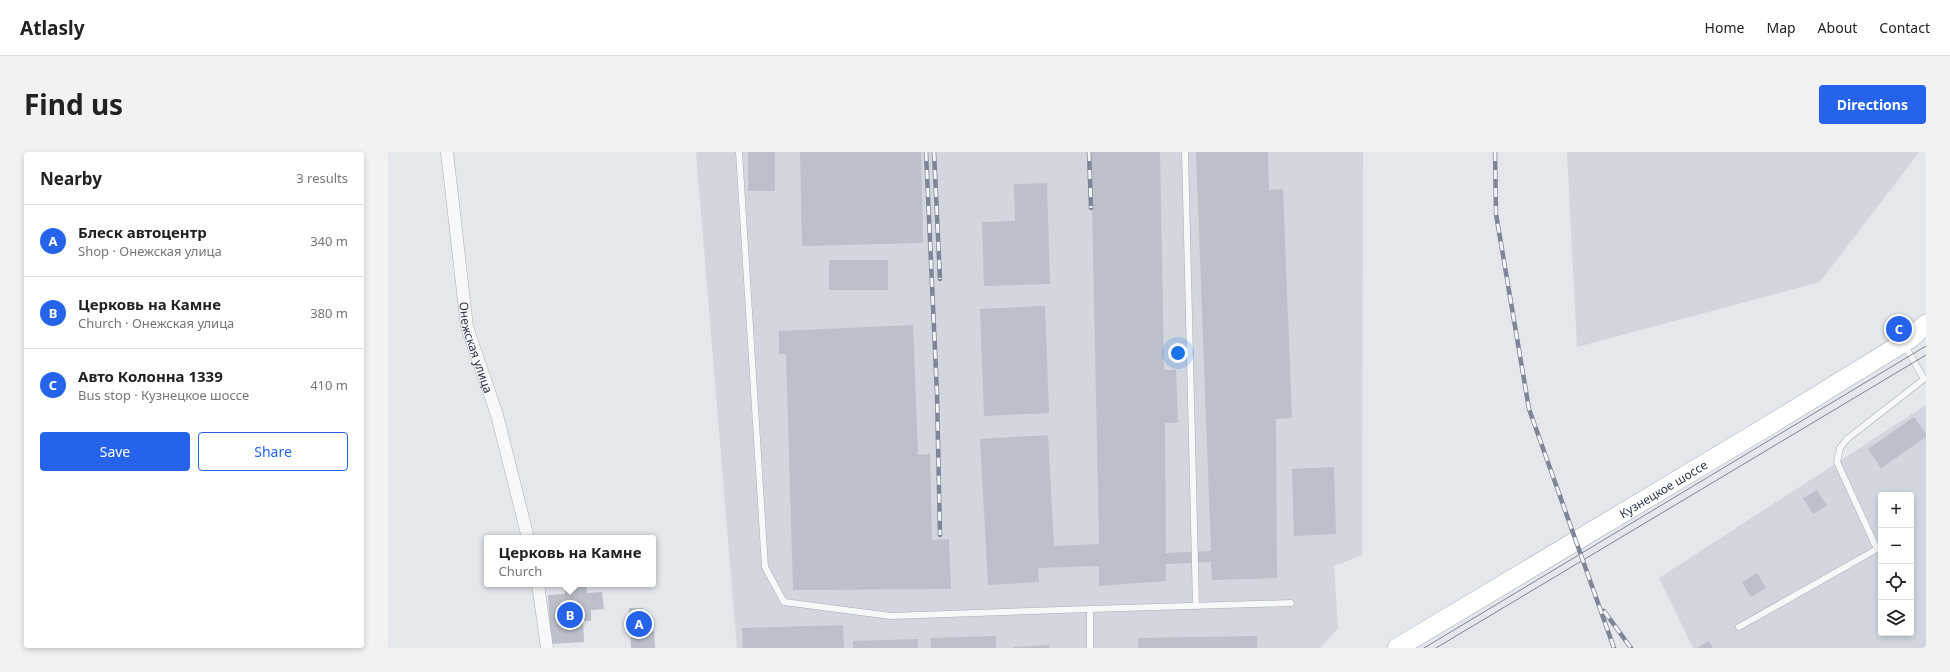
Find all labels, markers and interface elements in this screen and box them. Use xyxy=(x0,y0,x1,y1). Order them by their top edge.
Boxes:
text: Atlasly xyxy=(20,15,85,41)
text: Home xyxy=(1705,18,1744,37)
text: Map xyxy=(1766,18,1796,37)
text: About xyxy=(1818,18,1857,37)
text: Contact xyxy=(1879,18,1930,37)
text: Find us xyxy=(24,85,123,123)
button: Directions xyxy=(1819,85,1926,124)
text: Nearby xyxy=(40,167,102,190)
text: 3 results xyxy=(296,169,348,187)
text: Блеск автоцентр xyxy=(78,222,207,242)
text: A xyxy=(49,232,58,250)
text: 340 m xyxy=(310,232,348,250)
text: Shop · Онежская улица xyxy=(78,242,222,260)
text: Церковь на Камне xyxy=(78,294,221,314)
street label: Онежская улица xyxy=(456,301,497,395)
text: B xyxy=(49,304,57,322)
text: 380 m xyxy=(310,304,348,322)
text: Church · Онежская улица xyxy=(78,314,234,332)
pin: C xyxy=(1886,314,1912,344)
your location xyxy=(1168,343,1188,363)
text: Авто Колонна 1339 xyxy=(78,366,223,386)
text: C xyxy=(49,376,57,394)
text: 410 m xyxy=(310,376,348,394)
text: Bus stop · Кузнецкое шоссе xyxy=(78,386,249,404)
button: Save xyxy=(40,432,190,471)
button: Share xyxy=(198,432,348,471)
street label: Кузнецкое шоссе xyxy=(1616,456,1711,522)
map controls xyxy=(1878,492,1914,636)
button: + xyxy=(1878,492,1914,528)
button: − xyxy=(1878,528,1914,564)
popup xyxy=(484,535,656,587)
text: Церковь на Камне xyxy=(499,542,641,562)
text: Church xyxy=(499,562,542,580)
button: locate xyxy=(1878,564,1914,600)
pin: B xyxy=(557,600,583,630)
button: layers xyxy=(1878,600,1914,636)
pin: A xyxy=(626,609,652,639)

